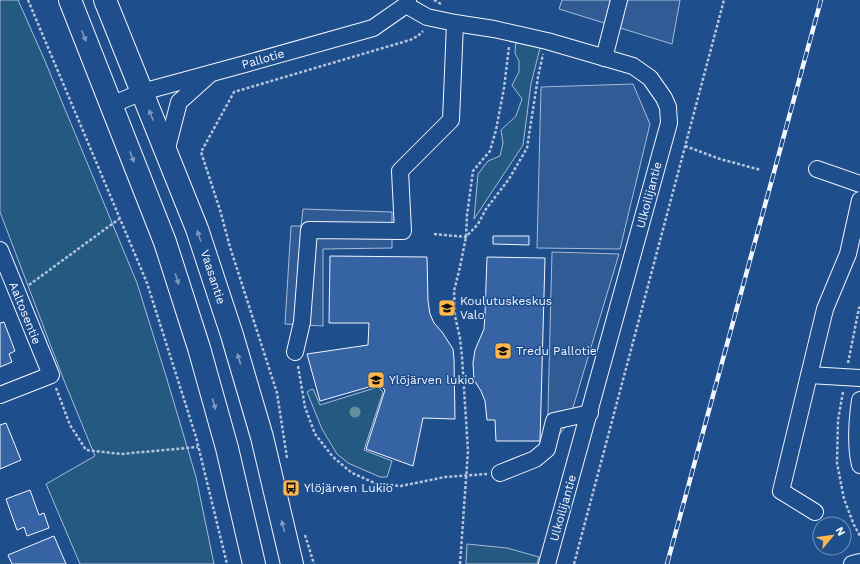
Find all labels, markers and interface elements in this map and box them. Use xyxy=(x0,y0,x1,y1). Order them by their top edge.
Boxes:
one-way arrow xyxy=(82,31,88,43)
street label: Pallotie xyxy=(240,46,286,72)
one-way arrow xyxy=(147,108,153,120)
one-way arrow xyxy=(129,152,135,164)
street label: Ulkoilijantie xyxy=(633,160,665,230)
one-way arrow xyxy=(196,229,202,241)
street label: Vaasantie xyxy=(198,248,228,306)
one-way arrow xyxy=(174,274,180,286)
street label: Aaltosentie xyxy=(6,280,44,346)
place label: Koulutuskeskus Valo xyxy=(460,294,552,322)
school or university icon: Koulutuskeskus Valo xyxy=(437,298,457,318)
school or university icon: Tredu Pallotie xyxy=(493,341,513,361)
place label: Tredu Pallotie xyxy=(516,344,597,358)
one-way arrow xyxy=(236,353,242,365)
school or university icon: Ylöjärven lukio xyxy=(366,370,386,390)
place label: Ylöjärven lukio xyxy=(389,373,475,387)
one-way arrow xyxy=(211,398,217,410)
street label: Ulkoilijantie xyxy=(547,473,579,543)
bus stop icon: Ylöjärven Lukio xyxy=(281,478,301,498)
place label: Ylöjärven Lukio xyxy=(304,481,393,495)
north arrow xyxy=(812,516,852,556)
one-way arrow xyxy=(280,520,286,532)
text: N xyxy=(833,525,848,538)

